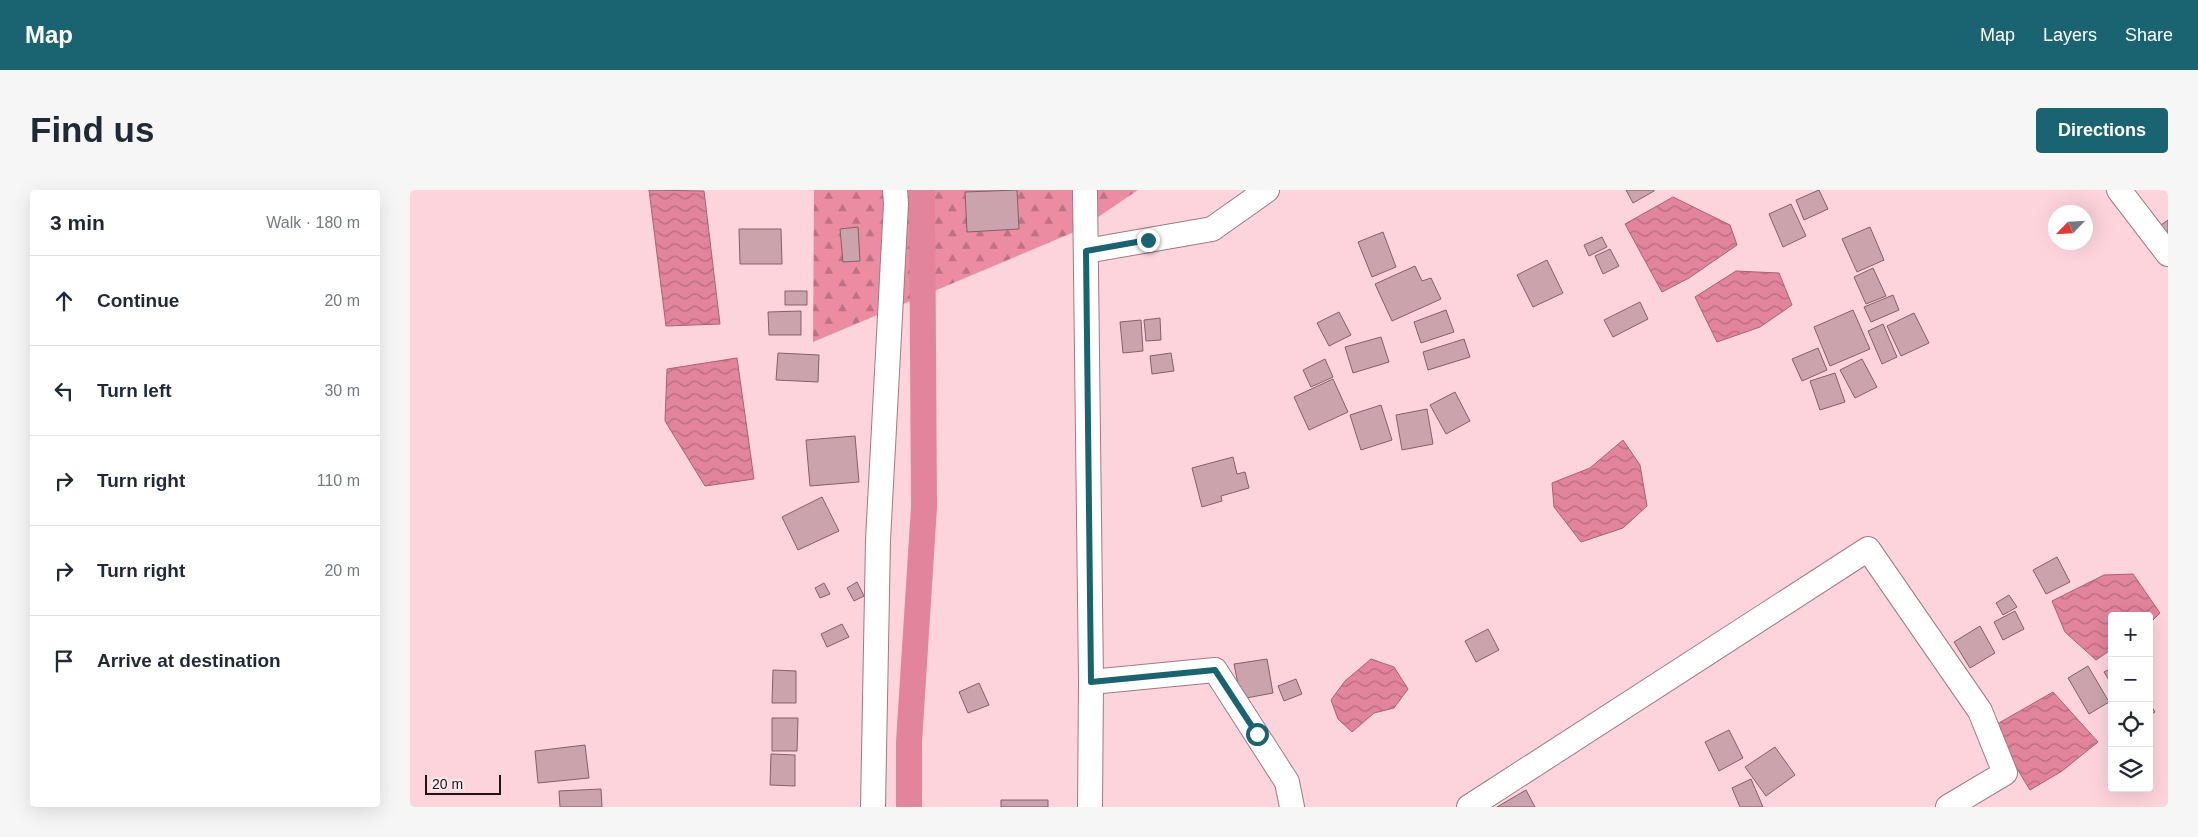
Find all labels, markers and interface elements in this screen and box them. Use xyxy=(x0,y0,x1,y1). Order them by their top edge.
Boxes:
text: Map xyxy=(25,21,73,48)
text: Map xyxy=(1980,25,2015,45)
text: Layers xyxy=(2043,25,2097,45)
text: Share xyxy=(2125,25,2173,45)
button: Directions xyxy=(2036,108,2168,153)
text: Find us xyxy=(30,110,154,149)
north arrow xyxy=(2048,205,2093,250)
text: 3 min xyxy=(50,211,105,234)
text: Walk · 180 m xyxy=(266,214,360,231)
route end xyxy=(1137,229,1160,252)
icon: ahead xyxy=(50,287,78,315)
text: Continue xyxy=(97,290,179,311)
text: 20 m xyxy=(324,292,360,309)
icon: left xyxy=(50,377,78,405)
text: Turn left xyxy=(97,380,172,401)
text: 30 m xyxy=(324,382,360,399)
icon: right xyxy=(50,467,78,495)
text: Turn right xyxy=(97,470,185,491)
text: 110 m xyxy=(317,472,360,489)
icon: right xyxy=(50,557,78,585)
text: Turn right xyxy=(97,560,185,581)
text: 20 m xyxy=(324,562,360,579)
map controls xyxy=(2108,612,2153,792)
button: + xyxy=(2108,612,2153,657)
icon: arrive xyxy=(50,647,78,675)
text: Arrive at destination xyxy=(97,650,281,671)
button: − xyxy=(2108,657,2153,702)
button: locate xyxy=(2108,702,2153,747)
route start xyxy=(1246,723,1269,746)
button: layers xyxy=(2108,747,2153,792)
scale bar xyxy=(425,772,501,795)
text: 20 m xyxy=(432,776,463,792)

